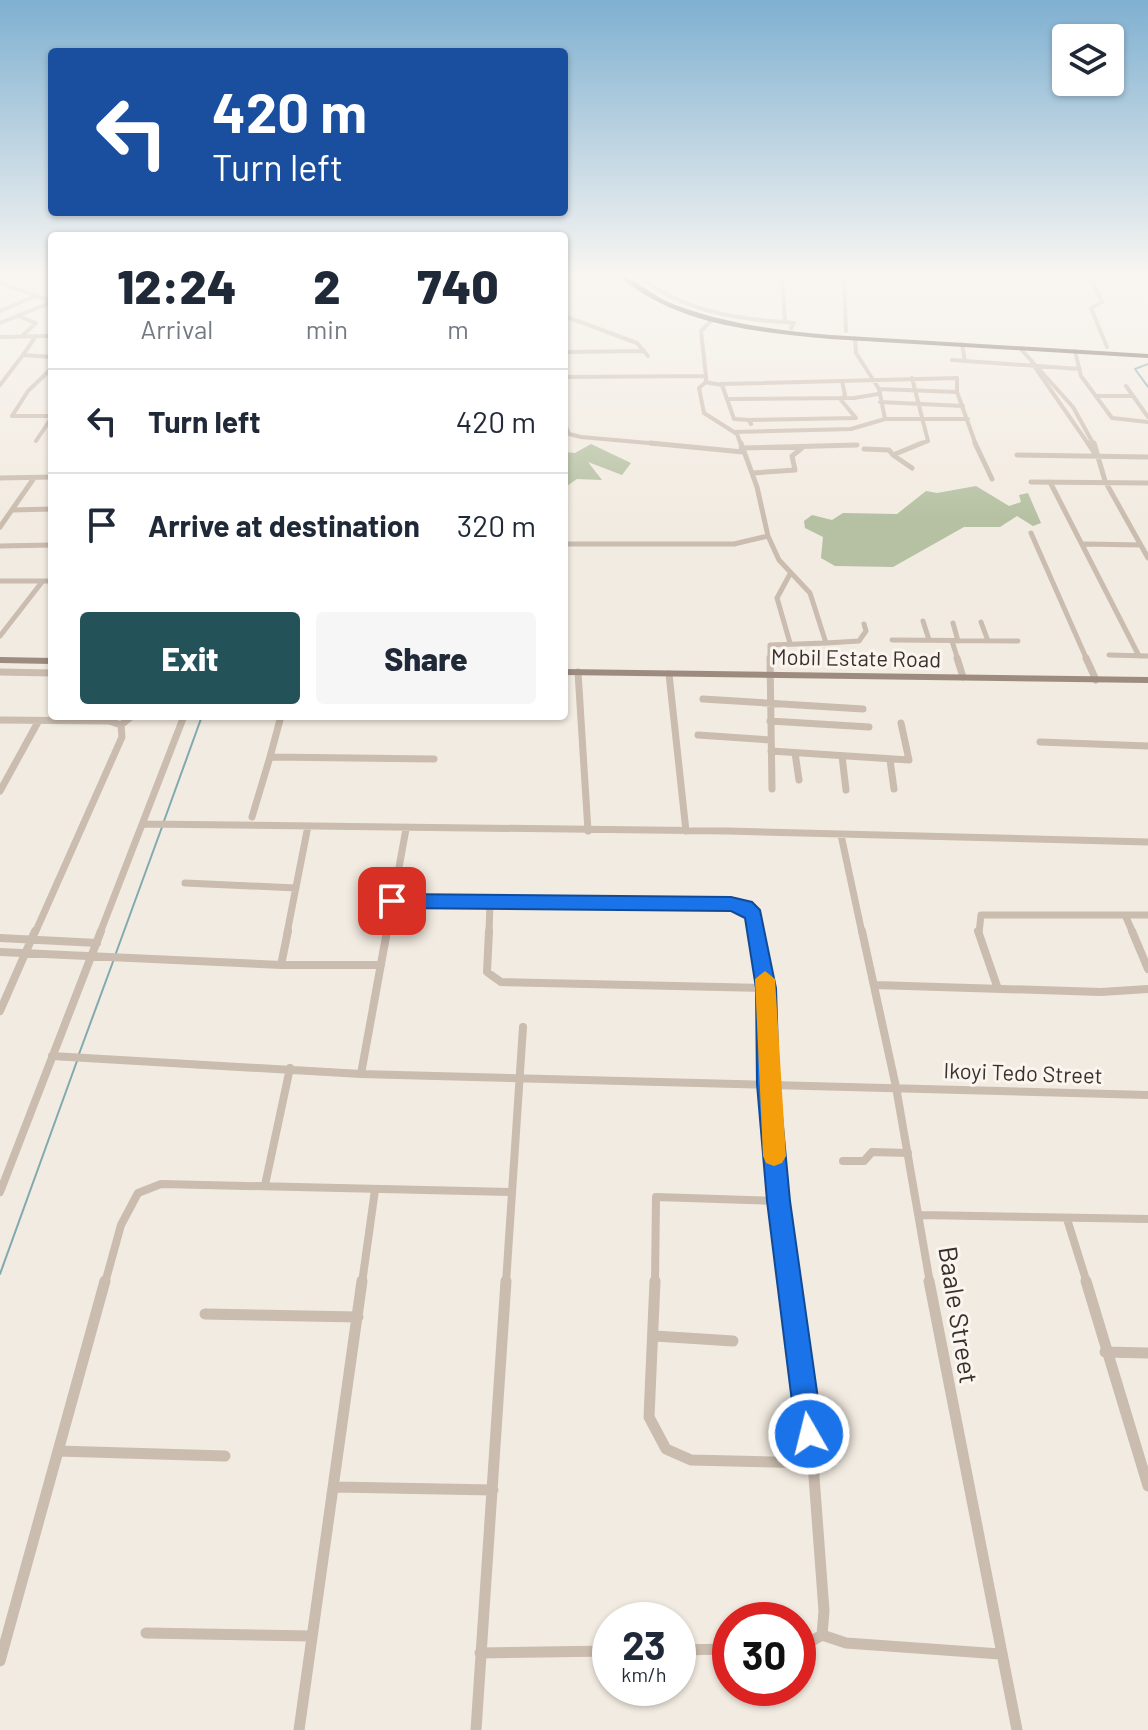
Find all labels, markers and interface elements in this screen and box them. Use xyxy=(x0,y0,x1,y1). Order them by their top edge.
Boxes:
map controls xyxy=(1052,24,1124,96)
button: layers xyxy=(1052,24,1124,96)
text: 420 m xyxy=(212,77,367,144)
icon: left xyxy=(80,80,184,184)
text: Turn left xyxy=(212,145,343,188)
text: 12:24 xyxy=(117,256,237,314)
text: 2 xyxy=(313,256,341,314)
text: 740 xyxy=(417,256,499,314)
text: Arrival xyxy=(141,313,213,344)
text: min xyxy=(306,313,348,344)
text: m xyxy=(447,313,469,344)
icon: left xyxy=(80,399,124,443)
text: Turn left xyxy=(148,403,261,439)
text: 420 m xyxy=(456,403,536,439)
icon: arrive xyxy=(80,503,124,547)
text: Arrive at destination xyxy=(148,507,420,543)
text: 320 m xyxy=(457,507,536,543)
button: Exit xyxy=(80,612,300,704)
button: Share xyxy=(316,612,536,704)
street label: Mobil Estate Road xyxy=(771,643,941,671)
pin xyxy=(358,867,426,935)
icon: arrive xyxy=(370,879,414,923)
street label: Ikoyi Tedo Street xyxy=(943,1056,1103,1088)
street label: Baale Street xyxy=(933,1244,986,1386)
position arrow xyxy=(767,1392,851,1476)
speed limit sign: 30 xyxy=(712,1602,816,1706)
text: 23 xyxy=(622,1620,666,1668)
text: km/h xyxy=(621,1662,667,1686)

